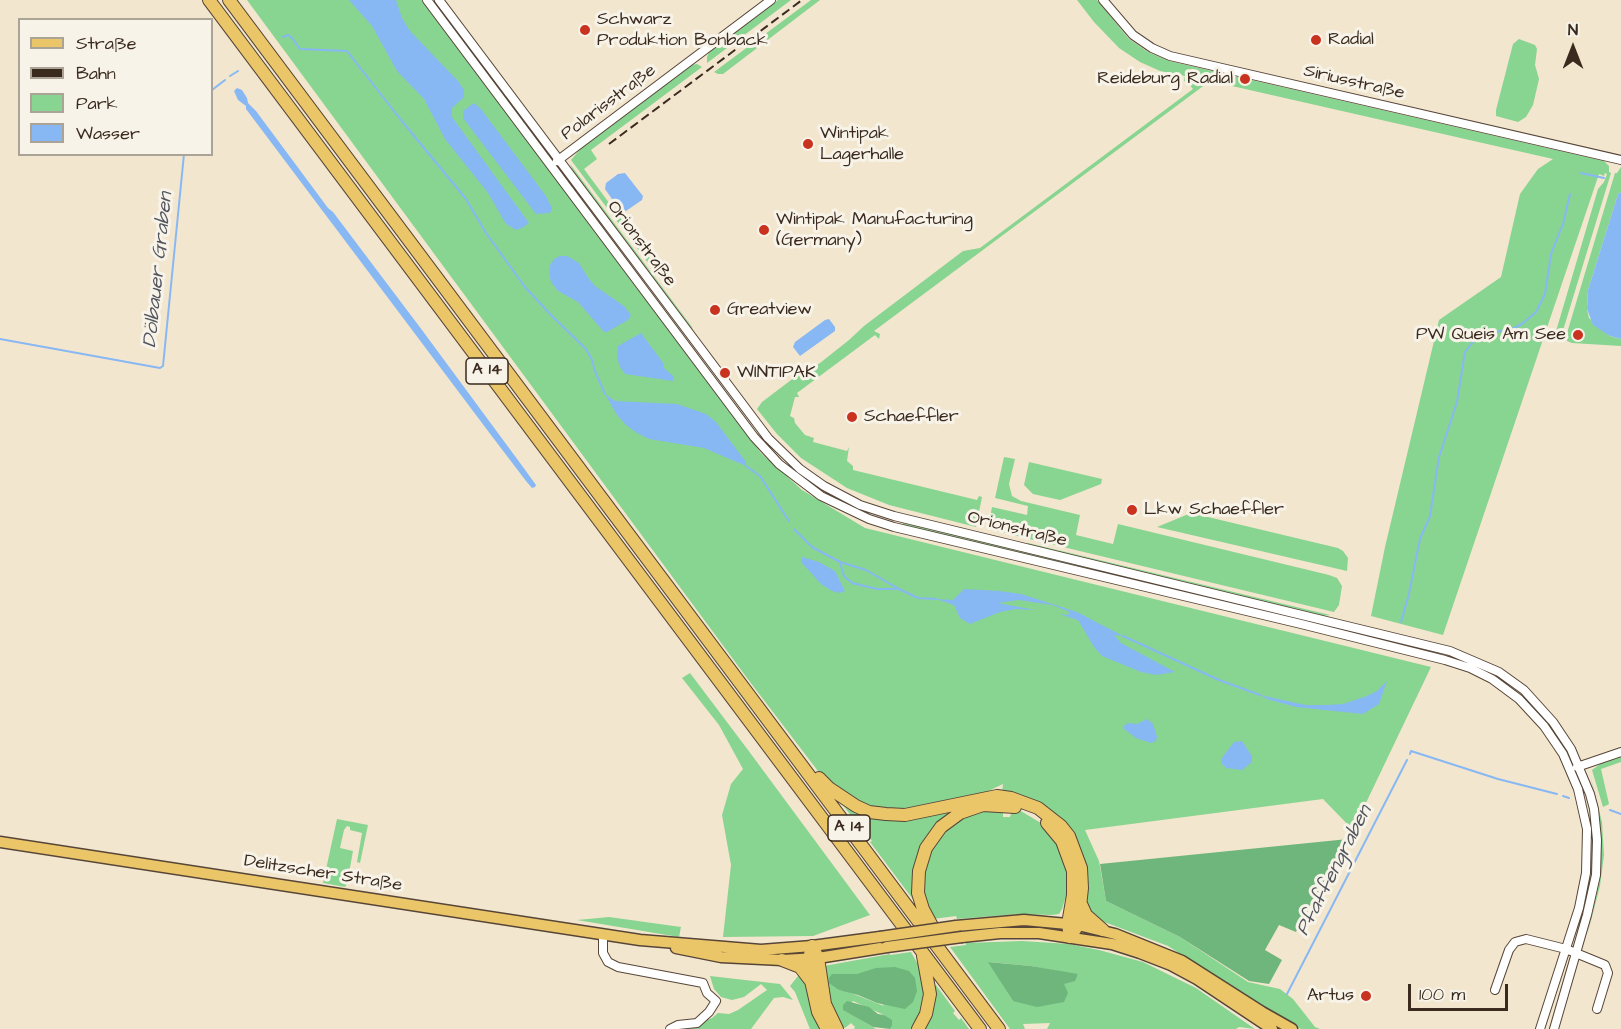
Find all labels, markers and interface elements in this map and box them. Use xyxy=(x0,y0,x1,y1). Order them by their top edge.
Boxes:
place label: Schwarz Produktion Bonback xyxy=(597,9,768,52)
legend xyxy=(18,18,213,156)
north arrow xyxy=(1543,18,1603,78)
text: N xyxy=(1568,19,1578,41)
marker: Schwarz Produktion Bonback xyxy=(578,23,592,37)
place label: Radial xyxy=(1328,29,1374,51)
text: Straße xyxy=(76,31,136,56)
marker: Radial xyxy=(1309,33,1323,47)
street label: Polarisstraße xyxy=(557,60,661,146)
text: Bahn xyxy=(76,61,116,86)
street label: Siriusstraße xyxy=(1301,61,1407,105)
place label: Reideburg Radial xyxy=(1097,68,1233,90)
marker: Reideburg Radial xyxy=(1238,72,1252,86)
text: Park xyxy=(76,91,118,116)
text: Wasser xyxy=(76,121,140,146)
place label: Wintipak Lagerhalle xyxy=(820,123,904,166)
marker: Wintipak Lagerhalle xyxy=(801,137,815,151)
water label: Dölbauer Graben xyxy=(139,191,179,349)
street label: Orionstraße xyxy=(602,197,680,291)
place label: Wintipak Manufacturing (Germany) xyxy=(776,209,973,252)
marker: Wintipak Manufacturing (Germany) xyxy=(757,223,771,237)
place label: Greatview xyxy=(727,299,812,321)
marker: Greatview xyxy=(708,303,722,317)
place label: PW Queis Am See xyxy=(1416,324,1566,346)
marker: PW Queis Am See xyxy=(1571,328,1585,342)
road number: A 14 xyxy=(466,358,508,384)
place label: WINTIPAK xyxy=(737,362,816,384)
marker: WINTIPAK xyxy=(718,366,732,380)
place label: Schaeffler xyxy=(864,406,959,428)
marker: Schaeffler xyxy=(845,410,859,424)
place label: Lkw Schaeffler xyxy=(1144,499,1284,521)
marker: Lkw Schaeffler xyxy=(1125,503,1139,517)
street label: Orionstraße xyxy=(965,507,1069,553)
water label: Pfaffengraben xyxy=(1292,802,1378,940)
road number: A 14 xyxy=(828,815,870,841)
street label: Delitzscher Straße xyxy=(242,851,404,897)
scale bar xyxy=(1411,972,1512,1010)
text: 100 m xyxy=(1419,982,1465,1007)
place label: Artus xyxy=(1307,985,1354,1007)
marker: Artus xyxy=(1359,989,1373,1003)

